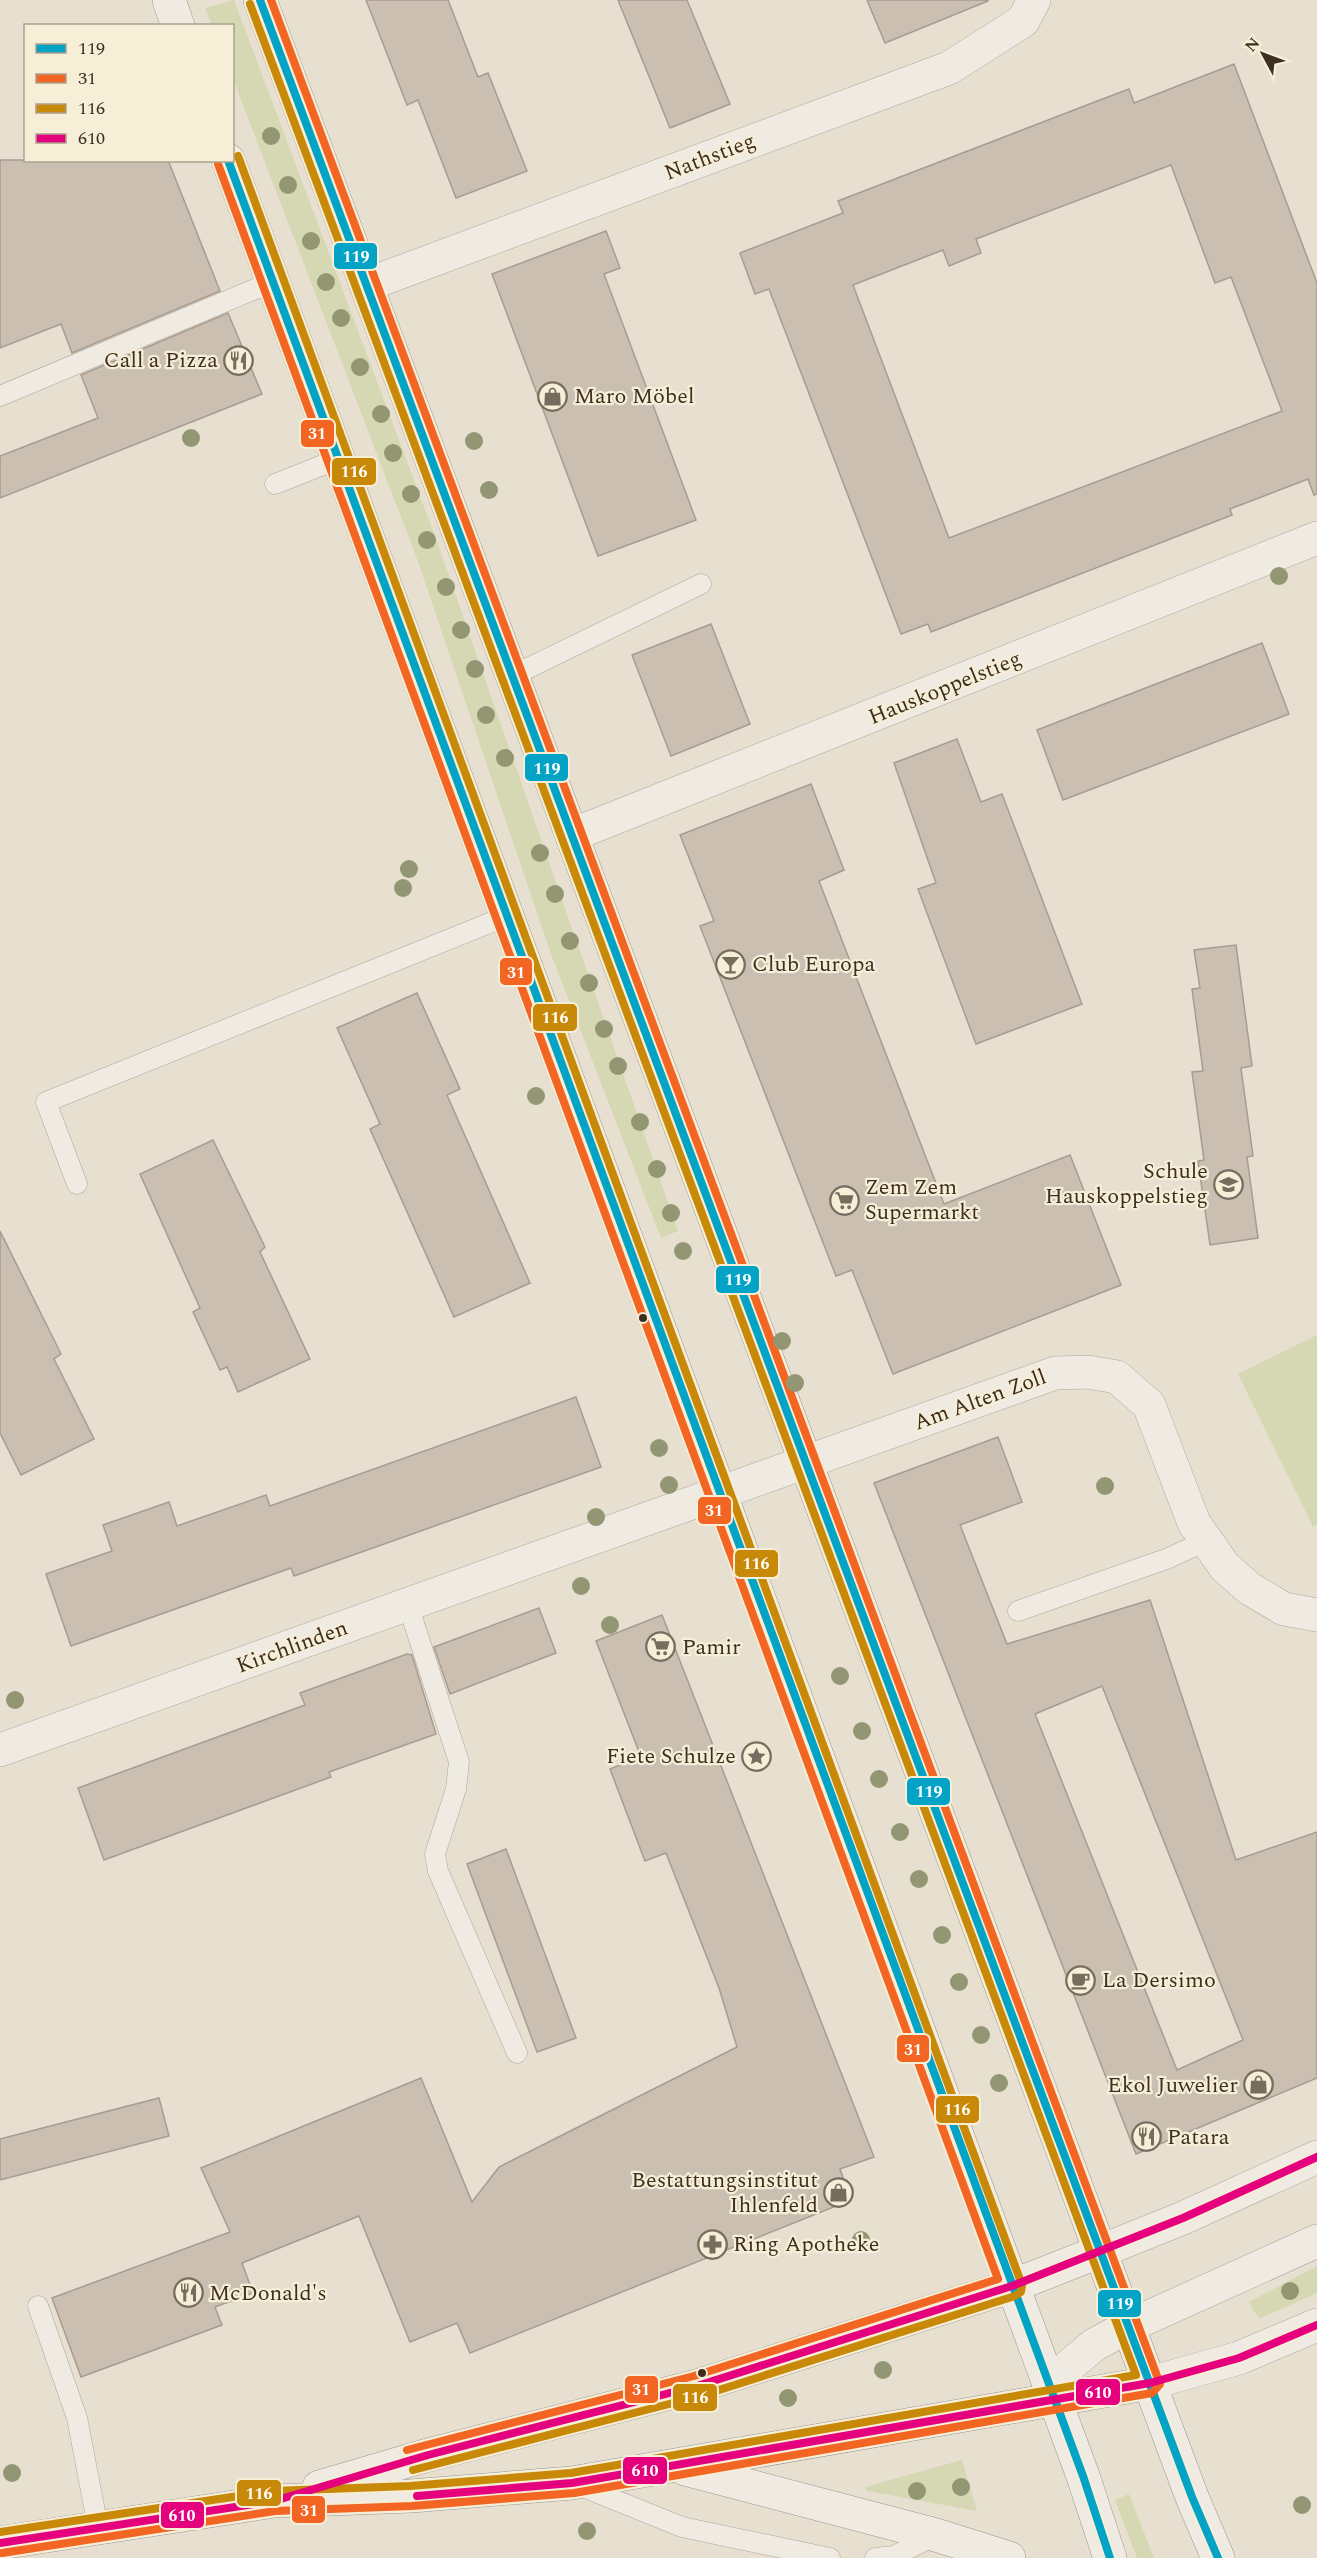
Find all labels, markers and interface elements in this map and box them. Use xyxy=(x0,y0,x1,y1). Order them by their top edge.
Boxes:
legend xyxy=(24,24,234,162)
north arrow xyxy=(1233,24,1293,84)
text: N xyxy=(1239,32,1266,58)
text: 119 xyxy=(78,35,105,62)
text: 31 xyxy=(78,65,96,92)
text: 116 xyxy=(78,95,105,122)
text: 610 xyxy=(78,125,105,152)
street label: Nathstieg xyxy=(660,125,760,189)
line badge: 119 xyxy=(333,242,378,270)
text: 119 xyxy=(343,245,369,269)
place label: Call a Pizza xyxy=(104,344,218,377)
restaurant icon: Call a Pizza xyxy=(223,344,255,376)
shop icon: Maro Möbel xyxy=(537,380,569,412)
place label: Maro Möbel xyxy=(574,380,694,413)
line badge: 31 xyxy=(300,419,335,448)
text: 31 xyxy=(308,422,326,446)
line badge: 116 xyxy=(331,457,377,486)
text: 116 xyxy=(341,460,367,484)
street label: Hauskoppelstieg xyxy=(863,642,1027,734)
line badge: 119 xyxy=(524,753,569,782)
text: 119 xyxy=(534,757,560,781)
bar icon: Club Europa xyxy=(715,948,747,980)
place label: Club Europa xyxy=(752,948,875,981)
line badge: 31 xyxy=(499,957,533,986)
text: 31 xyxy=(507,961,525,985)
line badge: 116 xyxy=(532,1003,578,1032)
text: 116 xyxy=(542,1006,568,1030)
place label: Schule Hauskoppelstieg xyxy=(1045,1155,1208,1213)
school or university icon: Schule Hauskoppelstieg xyxy=(1213,1168,1245,1200)
place label: Zem Zem Supermarkt xyxy=(865,1171,979,1229)
supermarket icon: Zem Zem Supermarkt xyxy=(828,1184,860,1216)
line badge: 119 xyxy=(715,1265,760,1294)
text: 119 xyxy=(725,1268,751,1292)
unlabelled marker xyxy=(637,1312,649,1324)
street label: Am Alten Zoll xyxy=(909,1361,1051,1439)
line badge: 31 xyxy=(697,1496,732,1525)
text: 31 xyxy=(705,1499,723,1523)
line badge: 116 xyxy=(734,1549,779,1578)
text: 116 xyxy=(743,1552,769,1576)
street label: Kirchlinden xyxy=(232,1612,352,1682)
supermarket icon: Pamir xyxy=(645,1631,677,1663)
place label: Pamir xyxy=(682,1631,741,1664)
place label: Fiete Schulze xyxy=(606,1740,736,1773)
place icon: Fiete Schulze xyxy=(741,1740,773,1772)
line badge: 119 xyxy=(906,1777,951,1806)
text: 119 xyxy=(916,1780,942,1804)
cafe icon: La Dersimo xyxy=(1065,1964,1097,1996)
place label: La Dersimo xyxy=(1102,1964,1216,1997)
line badge: 31 xyxy=(896,2034,930,2063)
text: 31 xyxy=(904,2038,922,2062)
place label: Ekol Juwelier xyxy=(1107,2069,1238,2102)
shop icon: Ekol Juwelier xyxy=(1243,2069,1275,2101)
line badge: 116 xyxy=(935,2095,980,2124)
text: 116 xyxy=(944,2098,970,2122)
restaurant icon: Patara xyxy=(1130,2121,1162,2153)
place label: Patara xyxy=(1167,2121,1230,2154)
place label: Bestattungsinstitut Ihlenfeld xyxy=(631,2164,818,2222)
shop icon: Bestattungsinstitut Ihlenfeld xyxy=(823,2177,855,2209)
pharmacy icon: Ring Apotheke xyxy=(696,2228,728,2260)
place label: Ring Apotheke xyxy=(733,2228,879,2261)
restaurant icon: McDonald's xyxy=(172,2277,204,2309)
place label: McDonald's xyxy=(209,2277,327,2310)
line badge: 119 xyxy=(1097,2289,1142,2318)
text: 119 xyxy=(1107,2292,1133,2316)
unlabelled marker xyxy=(696,2367,708,2379)
line badge: 31 xyxy=(624,2375,659,2404)
text: 31 xyxy=(632,2378,650,2402)
line badge: 610 xyxy=(1075,2378,1121,2406)
text: 610 xyxy=(1085,2381,1111,2405)
line badge: 116 xyxy=(672,2383,718,2412)
text: 116 xyxy=(682,2386,708,2410)
line badge: 610 xyxy=(622,2456,668,2485)
text: 610 xyxy=(632,2459,658,2483)
line badge: 116 xyxy=(236,2479,282,2507)
text: 116 xyxy=(246,2482,272,2506)
line badge: 31 xyxy=(291,2495,326,2524)
text: 31 xyxy=(300,2499,318,2523)
line badge: 610 xyxy=(160,2501,205,2529)
text: 610 xyxy=(169,2504,195,2528)

